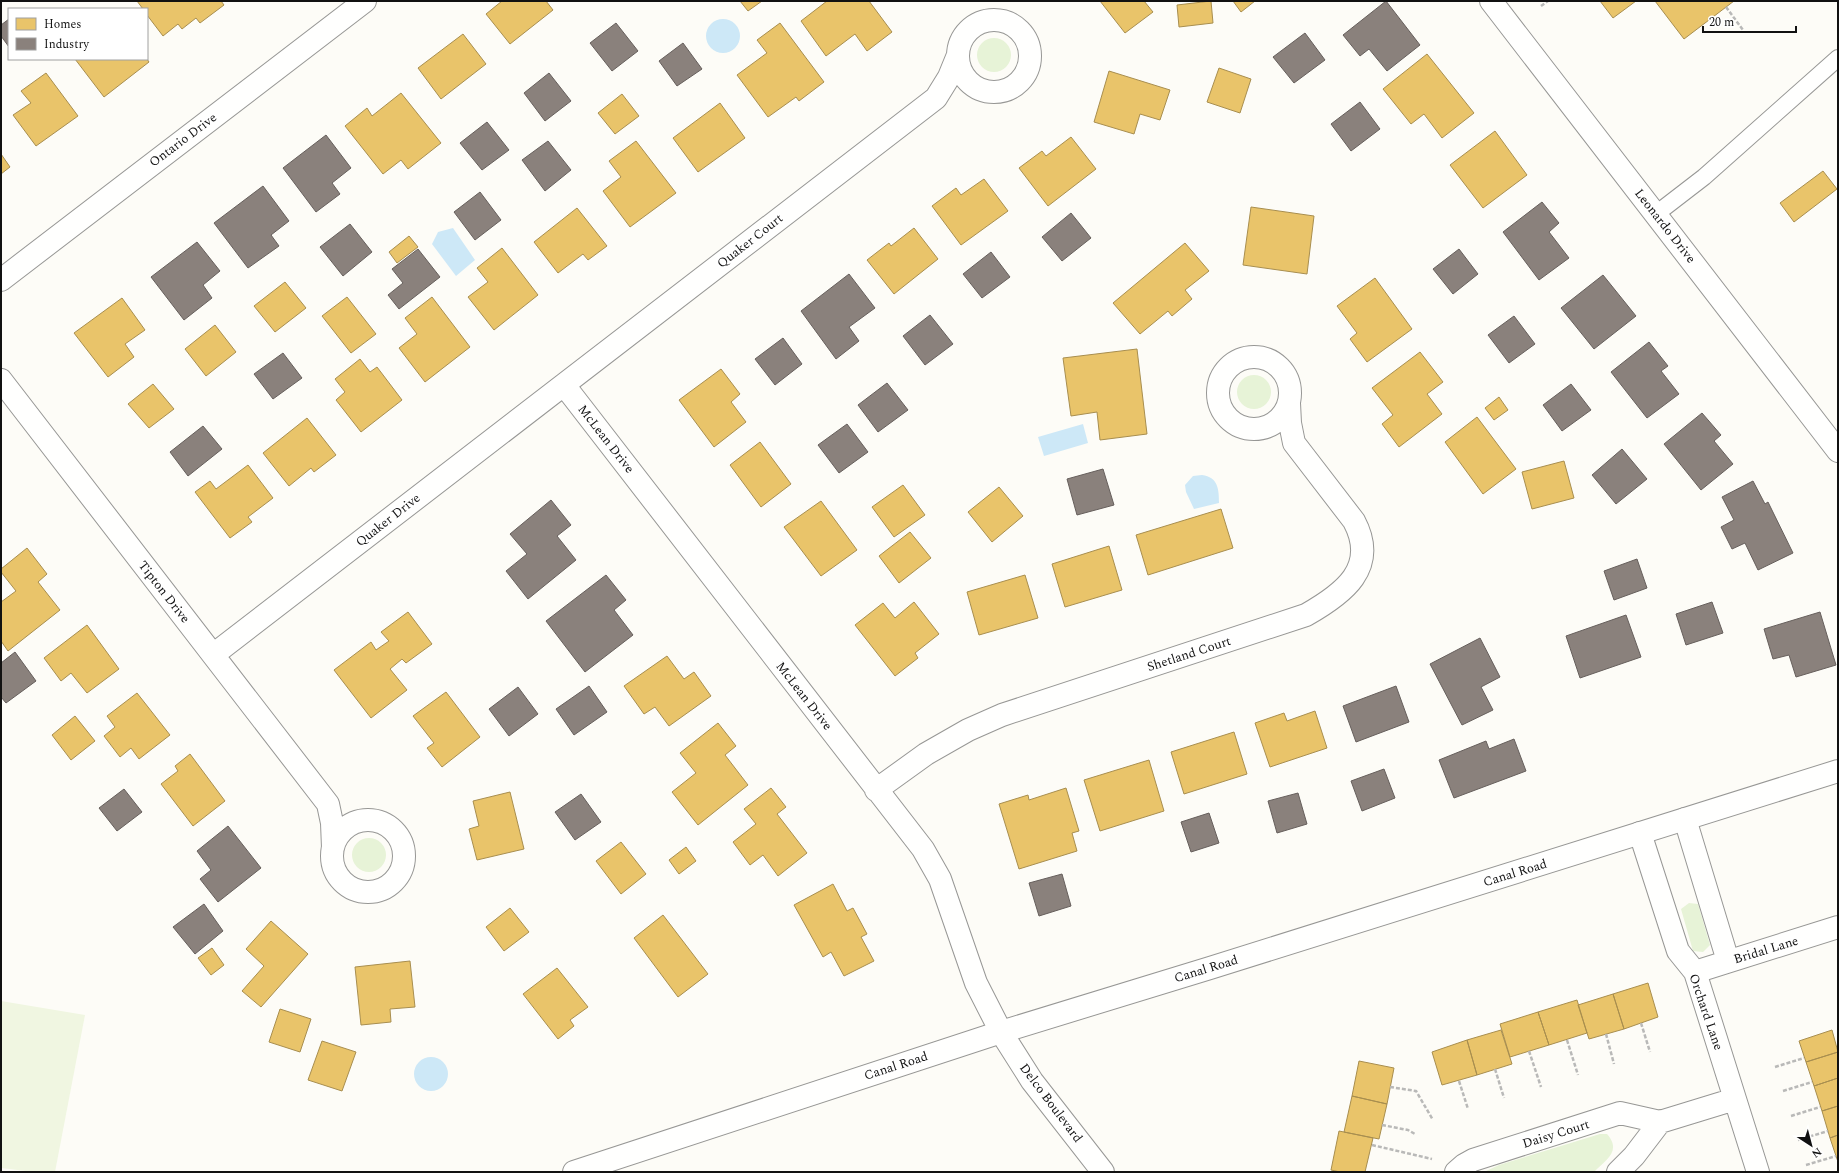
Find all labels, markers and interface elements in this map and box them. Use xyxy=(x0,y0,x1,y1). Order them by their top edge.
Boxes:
legend xyxy=(8,8,148,60)
scale bar xyxy=(1703,8,1796,34)
text: 20 m xyxy=(1709,13,1734,32)
text: Homes xyxy=(44,15,82,34)
text: Industry xyxy=(44,35,90,54)
street label: Ontario Drive xyxy=(145,108,221,172)
street label: Leonardo Drive xyxy=(1629,184,1701,268)
street label: Quaker Court xyxy=(713,208,788,273)
street label: McLean Drive xyxy=(573,400,639,478)
street label: Quaker Drive xyxy=(351,488,425,552)
street label: Tipton Drive xyxy=(133,556,195,628)
street label: Shetland Court xyxy=(1144,631,1234,677)
street label: McLean Drive xyxy=(771,657,837,735)
street label: Canal Road xyxy=(1481,854,1549,892)
street label: Bridal Lane xyxy=(1731,931,1801,969)
street label: Canal Road xyxy=(1172,950,1240,988)
street label: Orchard Lane xyxy=(1684,971,1728,1053)
street label: Canal Road xyxy=(862,1046,930,1086)
street label: Delco Boulevard xyxy=(1014,1059,1088,1147)
street label: Daisy Court xyxy=(1520,1114,1592,1154)
north arrow xyxy=(1791,1125,1831,1165)
text: N xyxy=(1808,1143,1825,1162)

